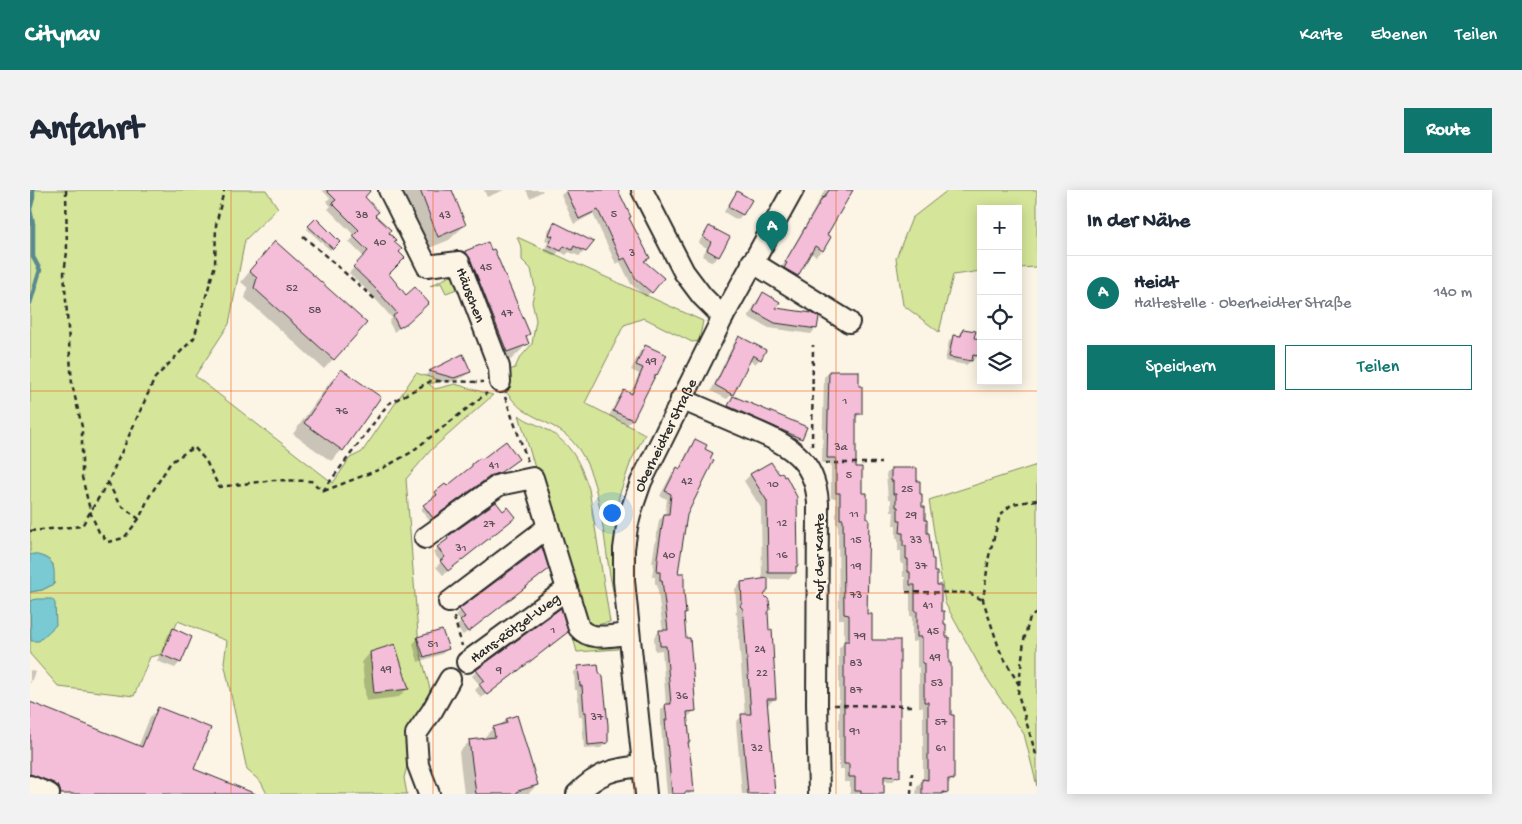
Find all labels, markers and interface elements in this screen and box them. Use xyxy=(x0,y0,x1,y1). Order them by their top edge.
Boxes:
text: Citynav xyxy=(25,21,100,50)
text: Karte xyxy=(1300,25,1343,46)
text: Ebenen xyxy=(1371,25,1427,46)
text: Teilen xyxy=(1455,25,1497,46)
button: Route xyxy=(1404,108,1492,153)
text: Anfahrt xyxy=(30,110,143,151)
map controls xyxy=(977,205,1022,385)
button: + xyxy=(977,205,1022,250)
house number: 5 xyxy=(611,208,617,222)
house number: 38 xyxy=(355,209,369,223)
house number: 43 xyxy=(439,209,451,223)
text: In der Nähe xyxy=(1087,210,1190,235)
pin: A xyxy=(756,211,788,252)
house number: 40 xyxy=(374,236,386,250)
house number: 3 xyxy=(628,247,635,261)
button: − xyxy=(977,250,1022,295)
house number: 45 xyxy=(480,261,492,275)
street label: Häuschen xyxy=(451,265,488,325)
text: Heidt xyxy=(1134,272,1178,295)
house number: 52 xyxy=(286,282,298,296)
text: A xyxy=(1098,284,1108,303)
text: 140 m xyxy=(1434,284,1472,303)
button: locate xyxy=(977,295,1022,340)
text: Haltestelle · Oberheidter Straße xyxy=(1134,295,1351,314)
house number: 58 xyxy=(309,304,322,318)
house number: 47 xyxy=(501,307,514,321)
button: layers xyxy=(977,340,1022,385)
button: Speichern xyxy=(1087,345,1275,390)
button: Teilen xyxy=(1285,345,1472,390)
house number: 49 xyxy=(645,355,657,369)
street label: Oberheidter Straße xyxy=(631,376,702,495)
house number: 1 xyxy=(842,395,848,409)
house number: 76 xyxy=(335,405,349,419)
house number: 3a xyxy=(834,441,848,455)
house number: 41 xyxy=(489,459,499,473)
house number: 5 xyxy=(846,469,852,483)
house number: 42 xyxy=(681,475,693,489)
house number: 10 xyxy=(766,478,779,492)
house number: 25 xyxy=(901,483,913,497)
your location xyxy=(599,500,625,526)
house number: 11 xyxy=(848,508,859,522)
house number: 29 xyxy=(905,509,917,523)
street label: Auf der Kante xyxy=(811,513,829,601)
house number: 12 xyxy=(776,517,787,531)
house number: 27 xyxy=(483,518,496,532)
house number: 15 xyxy=(849,534,862,548)
house number: 33 xyxy=(909,534,922,548)
house number: 31 xyxy=(454,542,467,556)
house number: 40 xyxy=(663,549,675,563)
house number: 16 xyxy=(776,549,788,563)
house number: 19 xyxy=(850,560,861,574)
house number: 37 xyxy=(914,560,928,574)
house number: 73 xyxy=(849,589,862,603)
street label: Hans-Rötzel-Weg xyxy=(467,590,565,668)
house number: 41 xyxy=(923,599,933,613)
house number: 1 xyxy=(550,624,556,638)
house number: 45 xyxy=(927,625,939,639)
house number: 79 xyxy=(853,630,866,644)
house number: 51 xyxy=(427,638,439,652)
house number: 24 xyxy=(754,643,766,657)
house number: 49 xyxy=(929,651,941,665)
house number: 83 xyxy=(850,657,862,671)
house number: 49 xyxy=(380,663,392,677)
house number: 9 xyxy=(495,664,502,678)
house number: 22 xyxy=(756,667,768,681)
house number: 53 xyxy=(931,677,943,691)
house number: 87 xyxy=(850,684,863,698)
house number: 36 xyxy=(675,690,689,704)
house number: 37 xyxy=(590,711,604,725)
house number: 57 xyxy=(935,716,948,730)
house number: 91 xyxy=(849,725,861,739)
house number: 32 xyxy=(750,742,763,756)
house number: 61 xyxy=(936,742,947,756)

